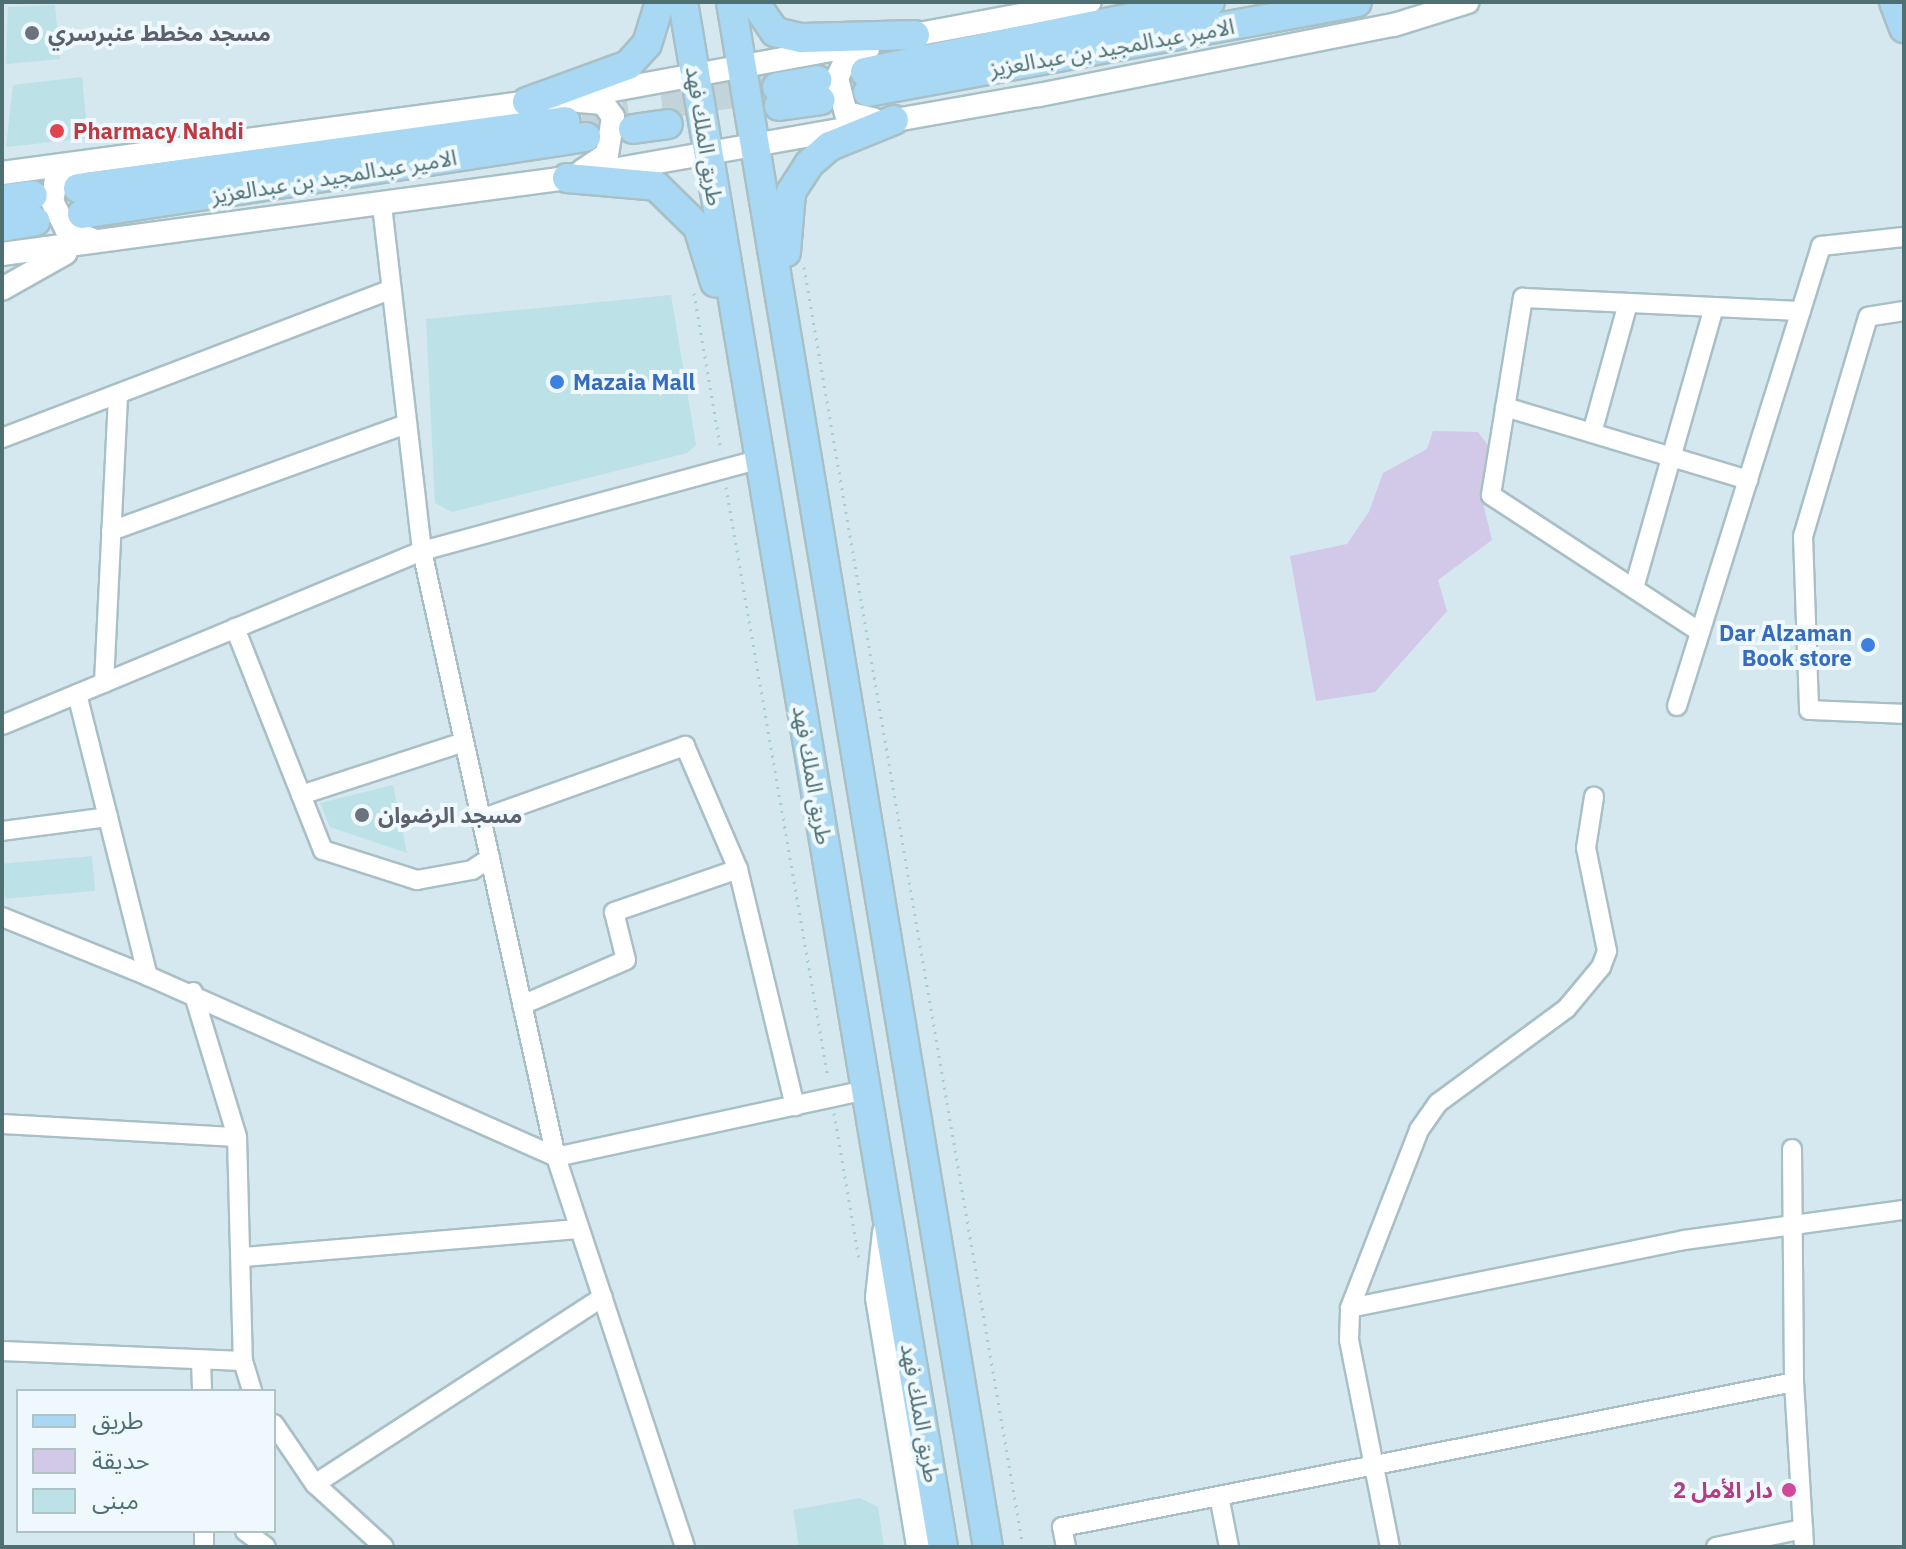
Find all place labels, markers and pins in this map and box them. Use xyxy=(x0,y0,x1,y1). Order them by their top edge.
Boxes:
place label: مسجد مخطط عنبرسري xyxy=(48,20,271,46)
marker: مسجد مخطط عنبرسري xyxy=(23,24,41,42)
place label: Pharmacy Nahdi xyxy=(73,118,244,144)
marker: Pharmacy Nahdi xyxy=(48,122,66,140)
place label: Mazaia Mall xyxy=(573,369,695,395)
marker: Mazaia Mall xyxy=(548,373,566,391)
place label: Dar Alzaman Book store xyxy=(1719,619,1852,670)
marker: Dar Alzaman Book store xyxy=(1859,636,1877,654)
place label: مسجد الرضوان xyxy=(378,802,522,828)
marker: مسجد الرضوان xyxy=(353,806,371,824)
place label: دار الأمل 2 xyxy=(1673,1477,1773,1503)
marker: دار الأمل 2 xyxy=(1780,1481,1798,1499)

